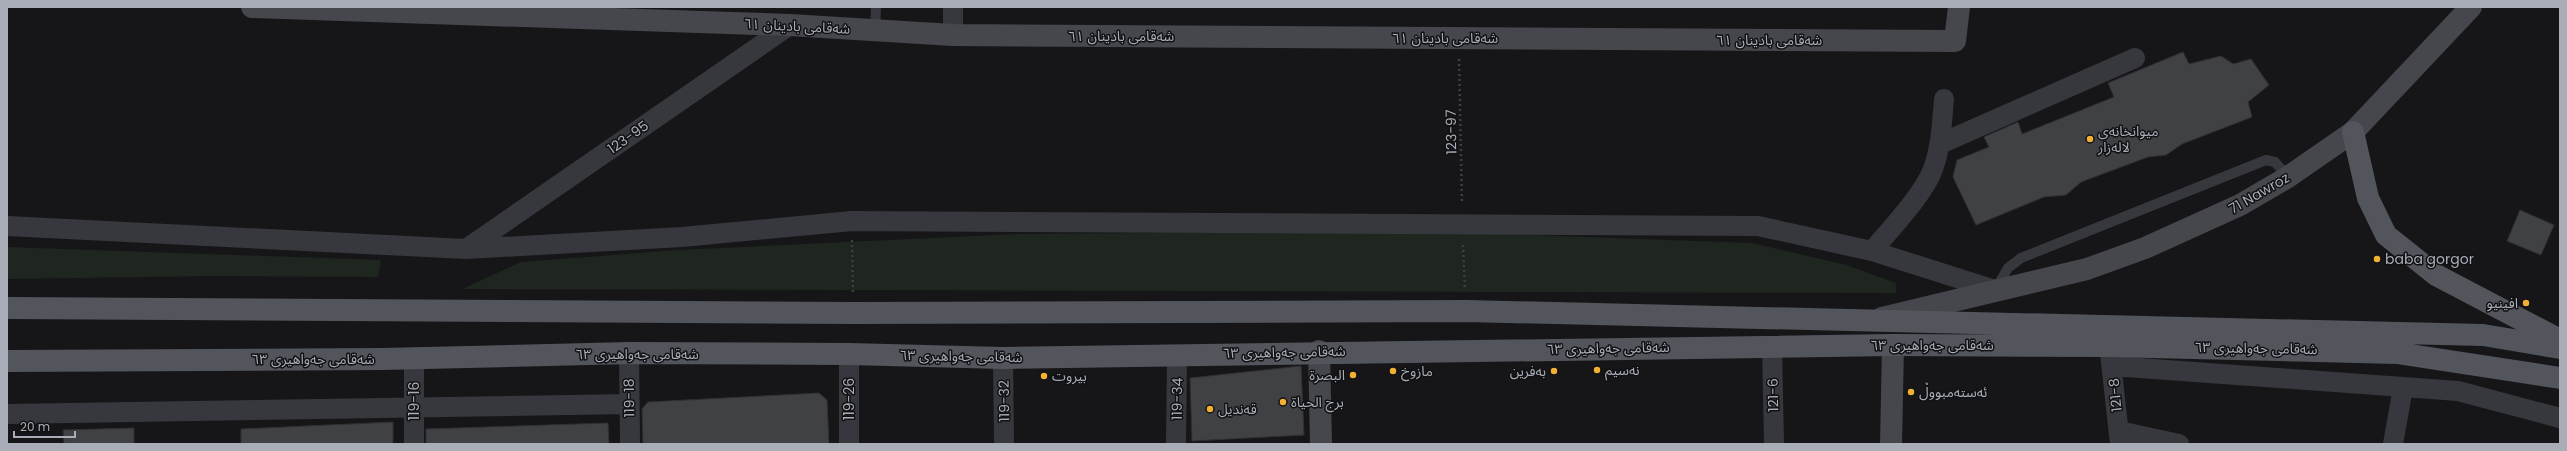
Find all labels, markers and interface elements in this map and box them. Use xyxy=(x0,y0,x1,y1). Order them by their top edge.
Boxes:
street label: شەقامی بادینان ٦١ xyxy=(743,13,851,39)
street label: شەقامی بادینان ٦١ xyxy=(1068,26,1174,46)
street label: شەقامی بادینان ٦١ xyxy=(1392,28,1498,48)
street label: شەقامی بادینان ٦١ xyxy=(1716,30,1822,50)
street label: 123-97 xyxy=(1441,109,1461,155)
street label: 123-95 xyxy=(603,116,653,158)
place label: میوانخانەی لالەزار xyxy=(2097,121,2158,157)
marker: میوانخانەی لالەزار xyxy=(2085,134,2095,144)
street label: 71 Nawroz xyxy=(2225,168,2293,218)
place label: baba gorgor xyxy=(2385,249,2474,269)
marker: baba gorgor xyxy=(2372,254,2382,264)
place label: افينيو xyxy=(2487,293,2518,313)
marker: افينيو xyxy=(2521,298,2531,308)
street label: شەقامی جەواهیری ٦٣ xyxy=(1870,335,1994,355)
street label: شەقامی جەواهیری ٦٣ xyxy=(1546,337,1670,359)
street label: شەقامی جەواهیری ٦٣ xyxy=(2194,337,2318,359)
street label: شەقامی جەواهیری ٦٣ xyxy=(1222,341,1346,363)
street label: شەقامی جەواهیری ٦٣ xyxy=(575,344,699,364)
street label: شەقامی جەواهیری ٦٣ xyxy=(899,345,1023,367)
street label: شەقامی جەواهیری ٦٣ xyxy=(251,349,375,369)
place label: نەسیم xyxy=(1605,360,1640,381)
place label: مازوخ xyxy=(1401,361,1433,382)
place label: بەفرین xyxy=(1510,361,1546,381)
place label: البصرة xyxy=(1309,365,1345,385)
marker: نەسیم xyxy=(1592,365,1602,375)
place label: بیروت xyxy=(1052,366,1087,386)
marker: مازوخ xyxy=(1388,366,1398,376)
marker: بەفرین xyxy=(1549,366,1559,376)
marker: البصرة xyxy=(1348,370,1358,380)
marker: بیروت xyxy=(1039,371,1049,381)
street label: 119-34 xyxy=(1167,377,1187,420)
street label: 121-8 xyxy=(2103,377,2127,413)
street label: 119-18 xyxy=(619,378,639,418)
street label: 119-26 xyxy=(839,378,859,420)
street label: 121-6 xyxy=(1763,378,1783,412)
street label: 119-32 xyxy=(994,380,1014,422)
street label: 119-16 xyxy=(404,381,424,420)
place label: ئەستەمبووڵ xyxy=(1919,382,1988,402)
marker: ئەستەمبووڵ xyxy=(1906,387,1916,397)
place label: برج الحياة xyxy=(1291,392,1344,413)
marker: برج الحياة xyxy=(1278,397,1288,407)
place label: قەندیل xyxy=(1218,399,1257,419)
marker: قەندیل xyxy=(1205,404,1215,414)
scale bar xyxy=(14,413,75,439)
text: 20 m xyxy=(20,418,50,435)

